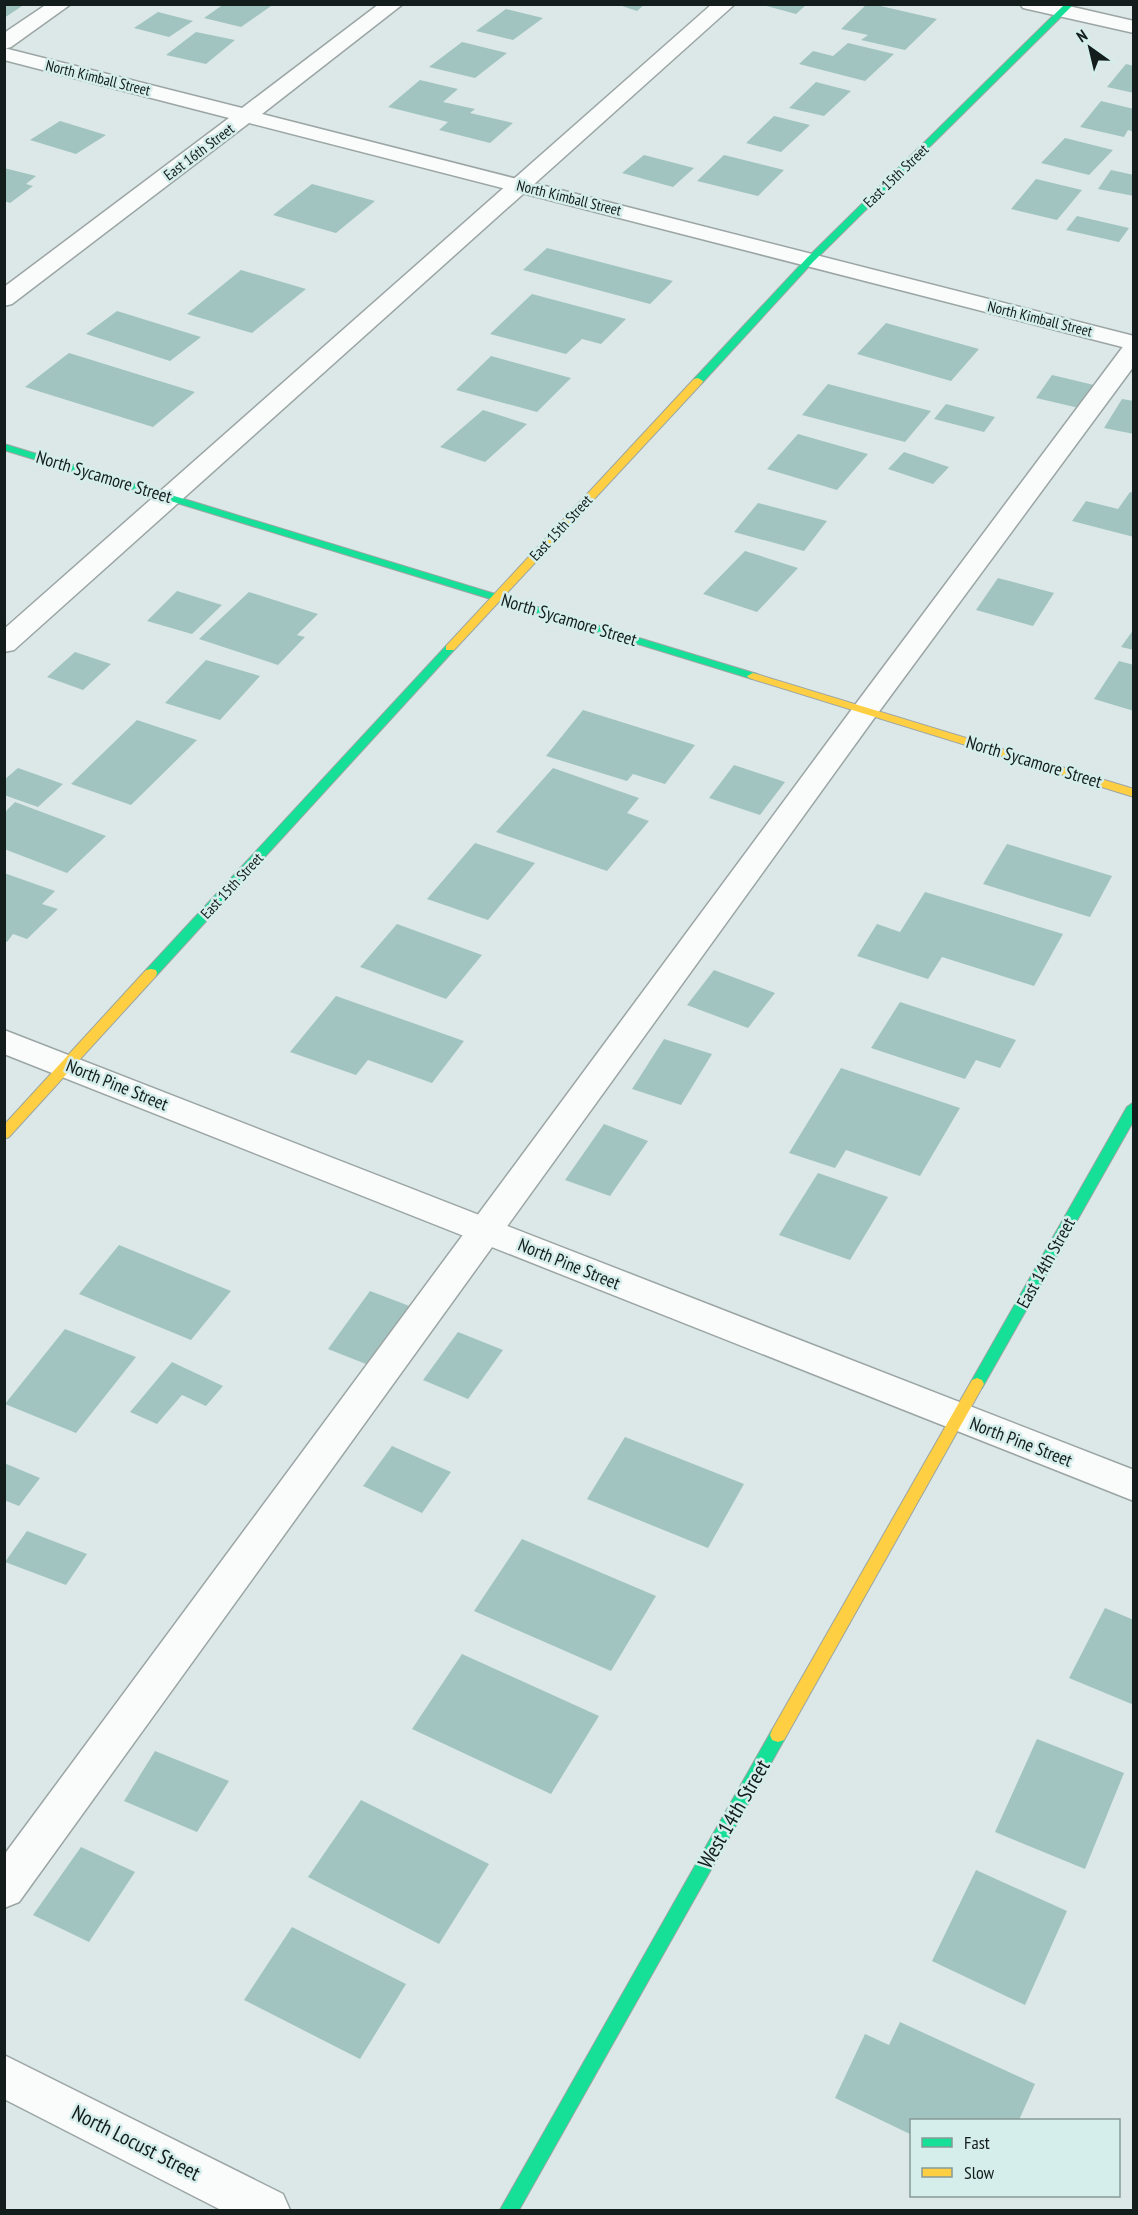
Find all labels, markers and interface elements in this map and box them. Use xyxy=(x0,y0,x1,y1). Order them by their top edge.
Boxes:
north arrow xyxy=(1060,18,1120,78)
text: N xyxy=(1072,25,1091,46)
street label: North Kimball Street xyxy=(44,55,152,100)
street label: East 16th Street xyxy=(160,119,238,184)
street label: East 15th Street xyxy=(859,140,932,211)
street label: North Kimball Street xyxy=(515,175,623,220)
street label: North Kimball Street xyxy=(986,296,1094,341)
street label: North Sycamore Street xyxy=(34,445,175,508)
street label: East 15th Street xyxy=(525,491,596,565)
street label: North Sycamore Street xyxy=(499,588,640,651)
street label: North Sycamore Street xyxy=(964,730,1105,793)
street label: East 15th Street xyxy=(196,849,267,923)
street label: North Pine Street xyxy=(63,1054,172,1115)
street label: East 14th Street xyxy=(1011,1213,1080,1312)
street label: North Pine Street xyxy=(515,1233,624,1294)
street label: North Pine Street xyxy=(967,1411,1076,1472)
street label: West 14th Street xyxy=(692,1754,776,1873)
street label: North Locust Street xyxy=(68,2099,205,2187)
legend xyxy=(910,2119,1120,2197)
text: Fast xyxy=(964,2131,990,2154)
text: Slow xyxy=(964,2161,995,2184)

